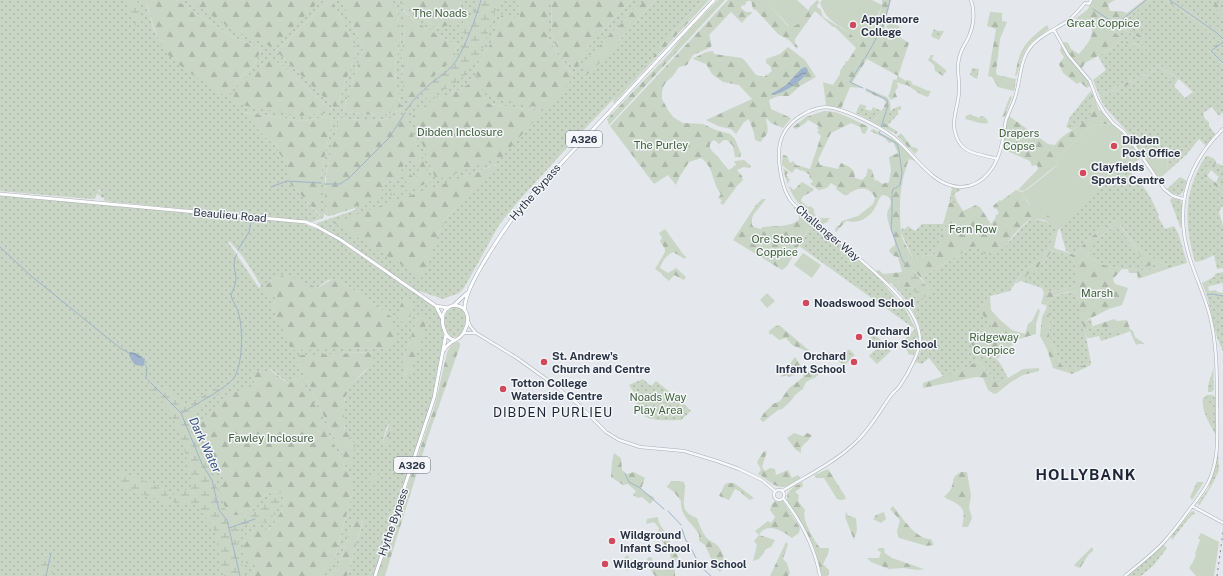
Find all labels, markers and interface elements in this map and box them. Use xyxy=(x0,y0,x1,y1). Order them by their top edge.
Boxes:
park label: The Noads xyxy=(413,7,468,19)
place label: Applemore College xyxy=(861,13,919,38)
park label: Great Coppice xyxy=(1066,17,1140,29)
marker: Applemore College xyxy=(848,20,858,30)
park label: Dibden Inclosure xyxy=(417,126,503,138)
park label: Drapers Copse xyxy=(999,127,1040,152)
road number: A326 xyxy=(566,131,602,147)
place label: Dibden Post Office xyxy=(1122,134,1180,159)
park label: The Purley xyxy=(634,139,688,151)
marker: Dibden Post Office xyxy=(1109,141,1119,151)
street label: Hythe Bypass xyxy=(507,161,563,223)
place label: Clayfields Sports Centre xyxy=(1091,161,1165,186)
marker: Clayfields Sports Centre xyxy=(1078,168,1088,178)
street label: Challenger Way xyxy=(793,203,863,263)
street label: Beaulieu Road xyxy=(193,206,267,224)
park label: Fern Row xyxy=(949,223,997,235)
park label: Ore Stone Coppice xyxy=(751,233,803,258)
park label: Marsh xyxy=(1081,287,1113,299)
place label: Noadswood School xyxy=(814,297,914,309)
marker: Noadswood School xyxy=(801,298,811,308)
place label: Orchard Junior School xyxy=(867,325,938,350)
park label: Ridgeway Coppice xyxy=(969,331,1019,356)
marker: Orchard Junior School xyxy=(854,332,864,342)
place label: St. Andrew's Church and Centre xyxy=(552,350,650,375)
place label: Orchard Infant School xyxy=(776,350,846,375)
marker: St. Andrew's Church and Centre xyxy=(539,357,549,367)
marker: Orchard Infant School xyxy=(849,357,859,367)
place label: Totton College Waterside Centre xyxy=(511,377,603,402)
marker: Totton College Waterside Centre xyxy=(498,384,508,394)
park label: Noads Way Play Area xyxy=(630,391,686,416)
district label: DIBDEN PURLIEU xyxy=(493,405,613,420)
water label: Dark Water xyxy=(186,415,224,476)
park label: Fawley Inclosure xyxy=(228,432,314,444)
road number: A326 xyxy=(394,457,430,473)
district label: HOLLYBANK xyxy=(1035,466,1137,483)
street label: Hythe Bypass xyxy=(376,486,410,557)
place label: Wildground Infant School xyxy=(620,529,691,554)
marker: Wildground Infant School xyxy=(607,536,617,546)
place label: Wildground Junior School xyxy=(613,558,747,570)
marker: Wildground Junior School xyxy=(600,559,610,569)

